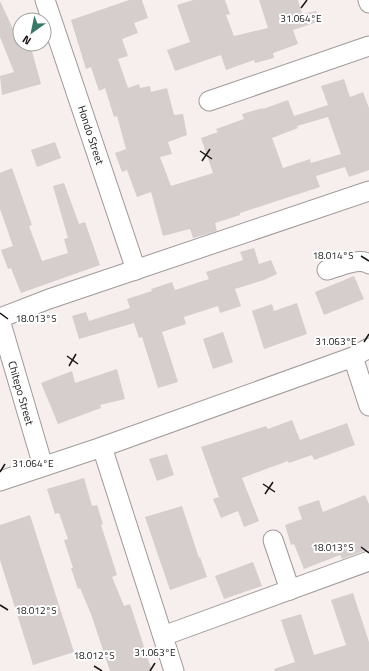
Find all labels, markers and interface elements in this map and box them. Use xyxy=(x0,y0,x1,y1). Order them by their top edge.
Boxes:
text: 31.064°E xyxy=(280,11,322,26)
north arrow xyxy=(12,12,52,52)
text: N xyxy=(19,32,34,49)
street label: Hondo Street xyxy=(74,103,108,167)
text: 18.014°S xyxy=(312,248,354,263)
text: 18.013°S xyxy=(15,311,57,326)
text: 31.063°E xyxy=(315,334,357,349)
street label: Chitepo Street xyxy=(4,359,38,427)
text: 31.064°E xyxy=(12,456,54,471)
text: 18.013°S xyxy=(312,540,354,555)
text: 18.012°S xyxy=(15,603,57,618)
text: 31.063°E xyxy=(134,645,176,660)
text: 18.012°S xyxy=(73,648,115,663)

